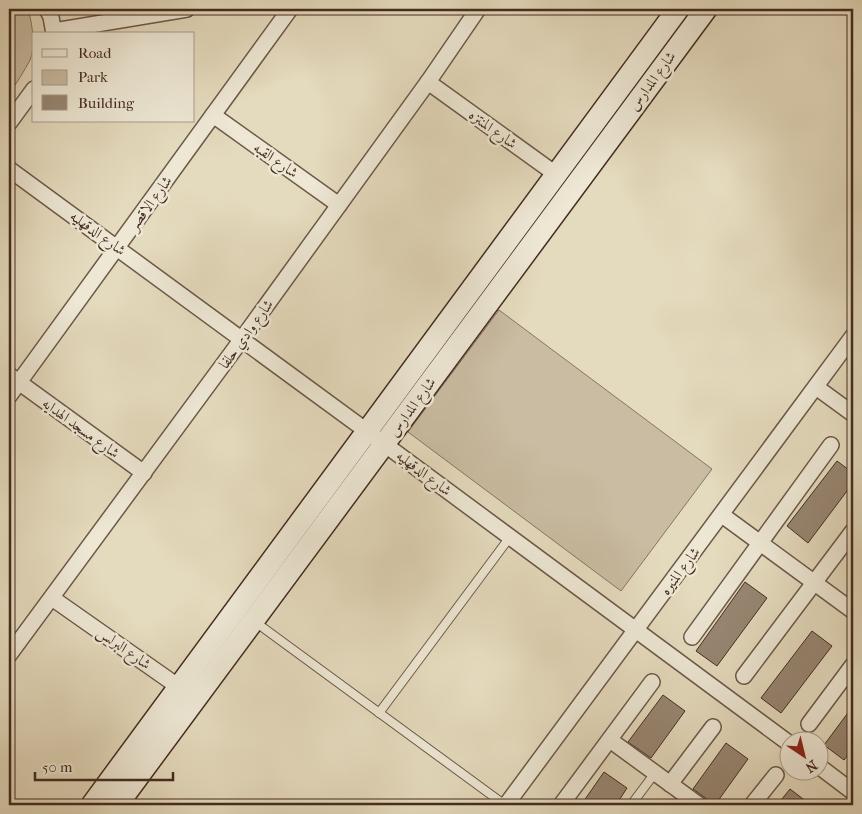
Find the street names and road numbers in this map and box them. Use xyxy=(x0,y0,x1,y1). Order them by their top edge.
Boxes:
street label: شارع المدارس xyxy=(624,48,683,117)
street label: شارع المنتزه xyxy=(463,105,521,156)
street label: شارع القبه xyxy=(248,138,302,185)
street label: شارع الاقصر xyxy=(123,172,179,238)
street label: شارع الدقهليه xyxy=(64,207,129,262)
street label: شارع وادي حلفا xyxy=(215,296,280,374)
street label: شارع المدارس xyxy=(384,374,443,443)
street label: شارع مسجد الهدايه xyxy=(37,394,123,465)
street label: شارع الدقهليه xyxy=(390,446,455,503)
street label: شارع المنيره xyxy=(656,544,707,601)
street label: شارع البرلس xyxy=(91,623,155,676)

